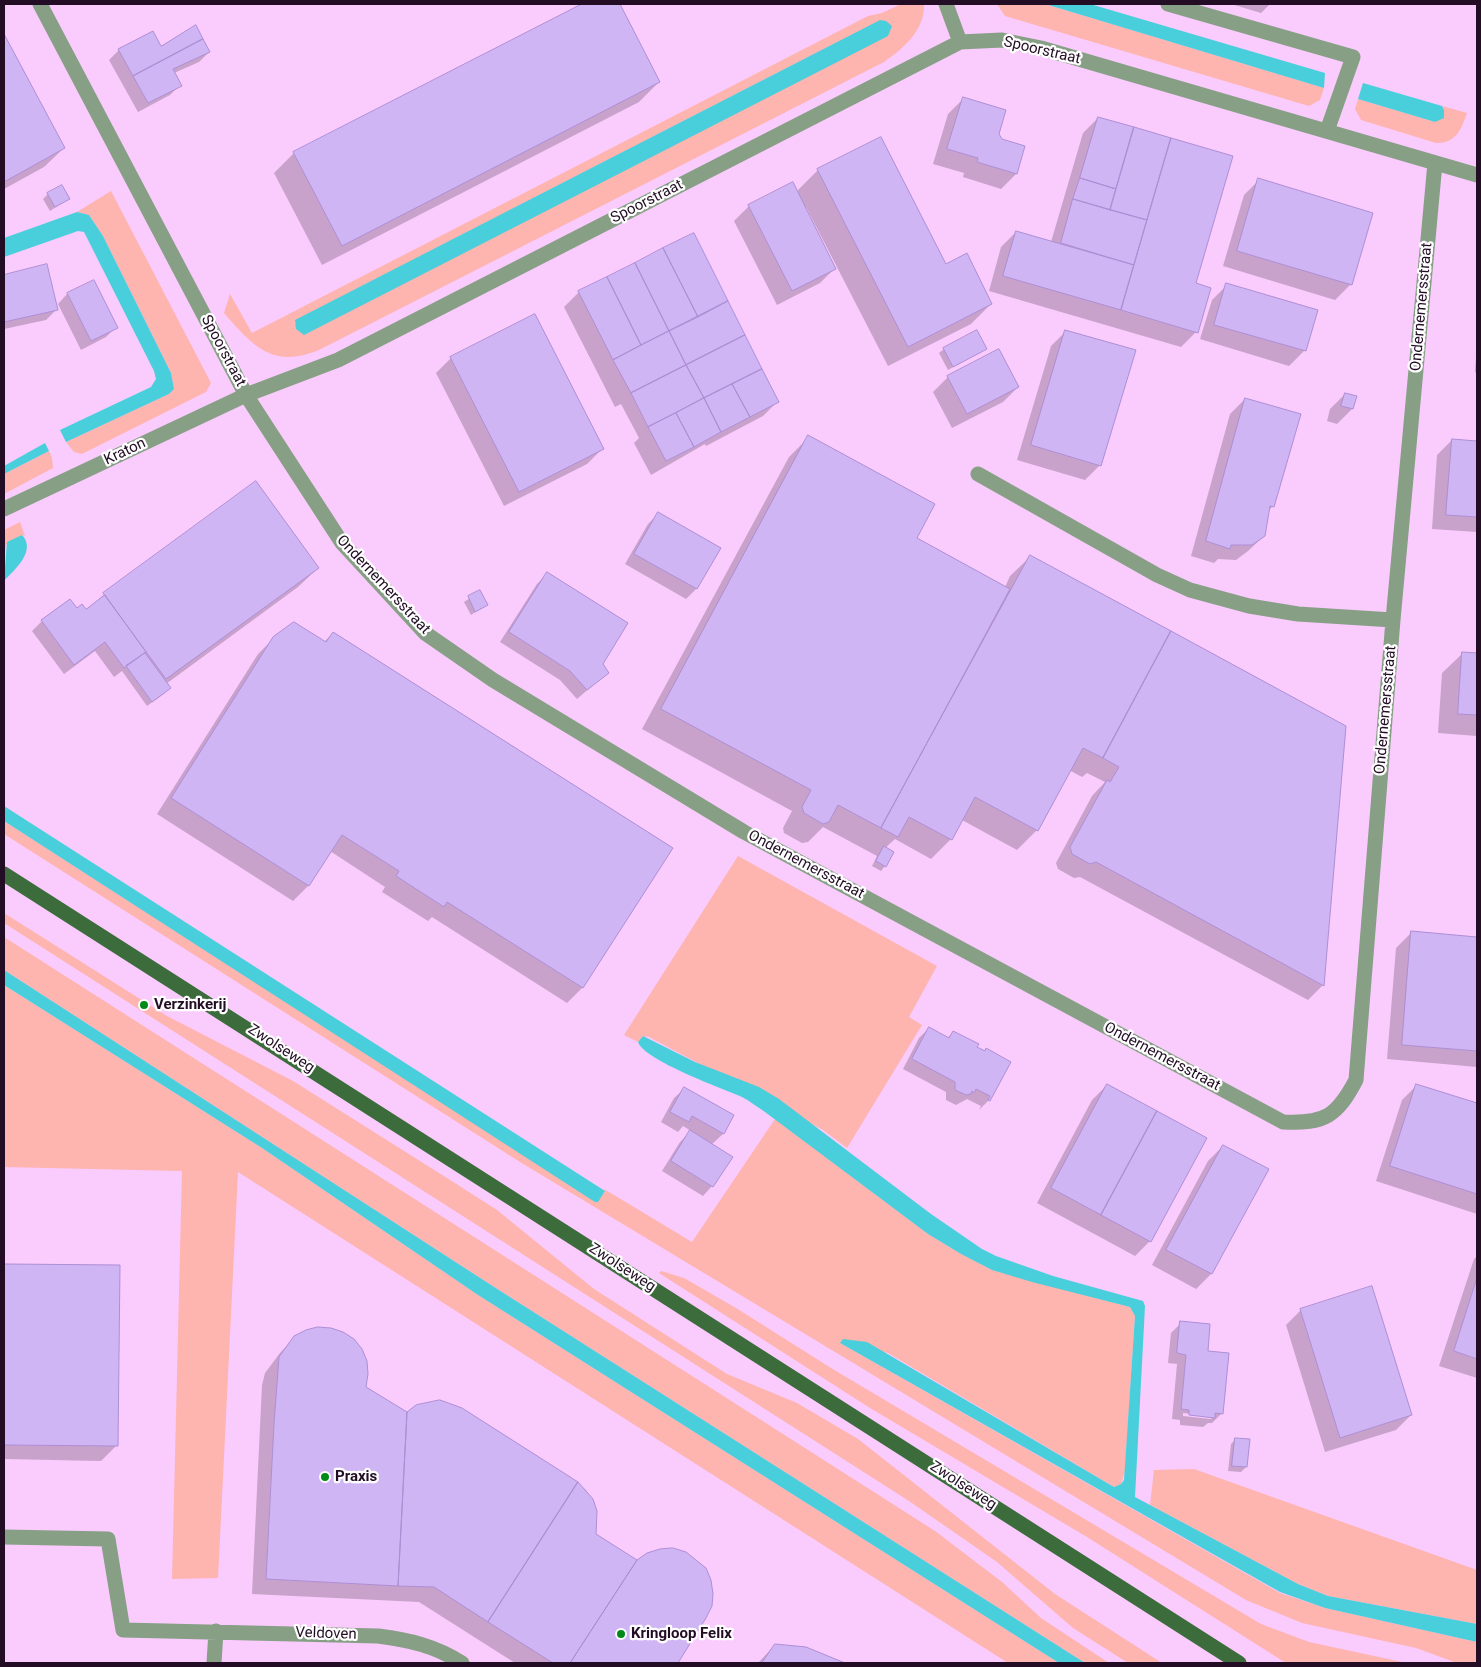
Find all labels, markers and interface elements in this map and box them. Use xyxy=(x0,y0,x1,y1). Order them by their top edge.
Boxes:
street label: Spoorstraat xyxy=(1002,33,1082,69)
street label: Spoorstraat xyxy=(608,176,686,228)
street label: Ondernemersstraat xyxy=(1407,242,1437,372)
street label: Spoorstraat xyxy=(197,312,249,390)
street label: Kraton xyxy=(101,435,149,469)
street label: Ondernemersstraat xyxy=(332,532,434,638)
street label: Ondernemersstraat xyxy=(1371,645,1401,775)
street label: Ondernemersstraat xyxy=(745,827,867,903)
place label: Verzinkerij xyxy=(154,996,226,1014)
marker: Verzinkerij xyxy=(138,999,150,1011)
street label: Ondernemersstraat xyxy=(1101,1019,1223,1095)
street label: Zwolseweg xyxy=(244,1021,318,1077)
street label: Zwolseweg xyxy=(585,1240,659,1296)
street label: Zwolseweg xyxy=(926,1458,1000,1514)
place label: Praxis xyxy=(335,1468,377,1486)
marker: Praxis xyxy=(319,1471,331,1483)
street label: Veldoven xyxy=(295,1624,357,1644)
place label: Kringloop Felix xyxy=(631,1625,732,1643)
marker: Kringloop Felix xyxy=(615,1628,627,1640)

